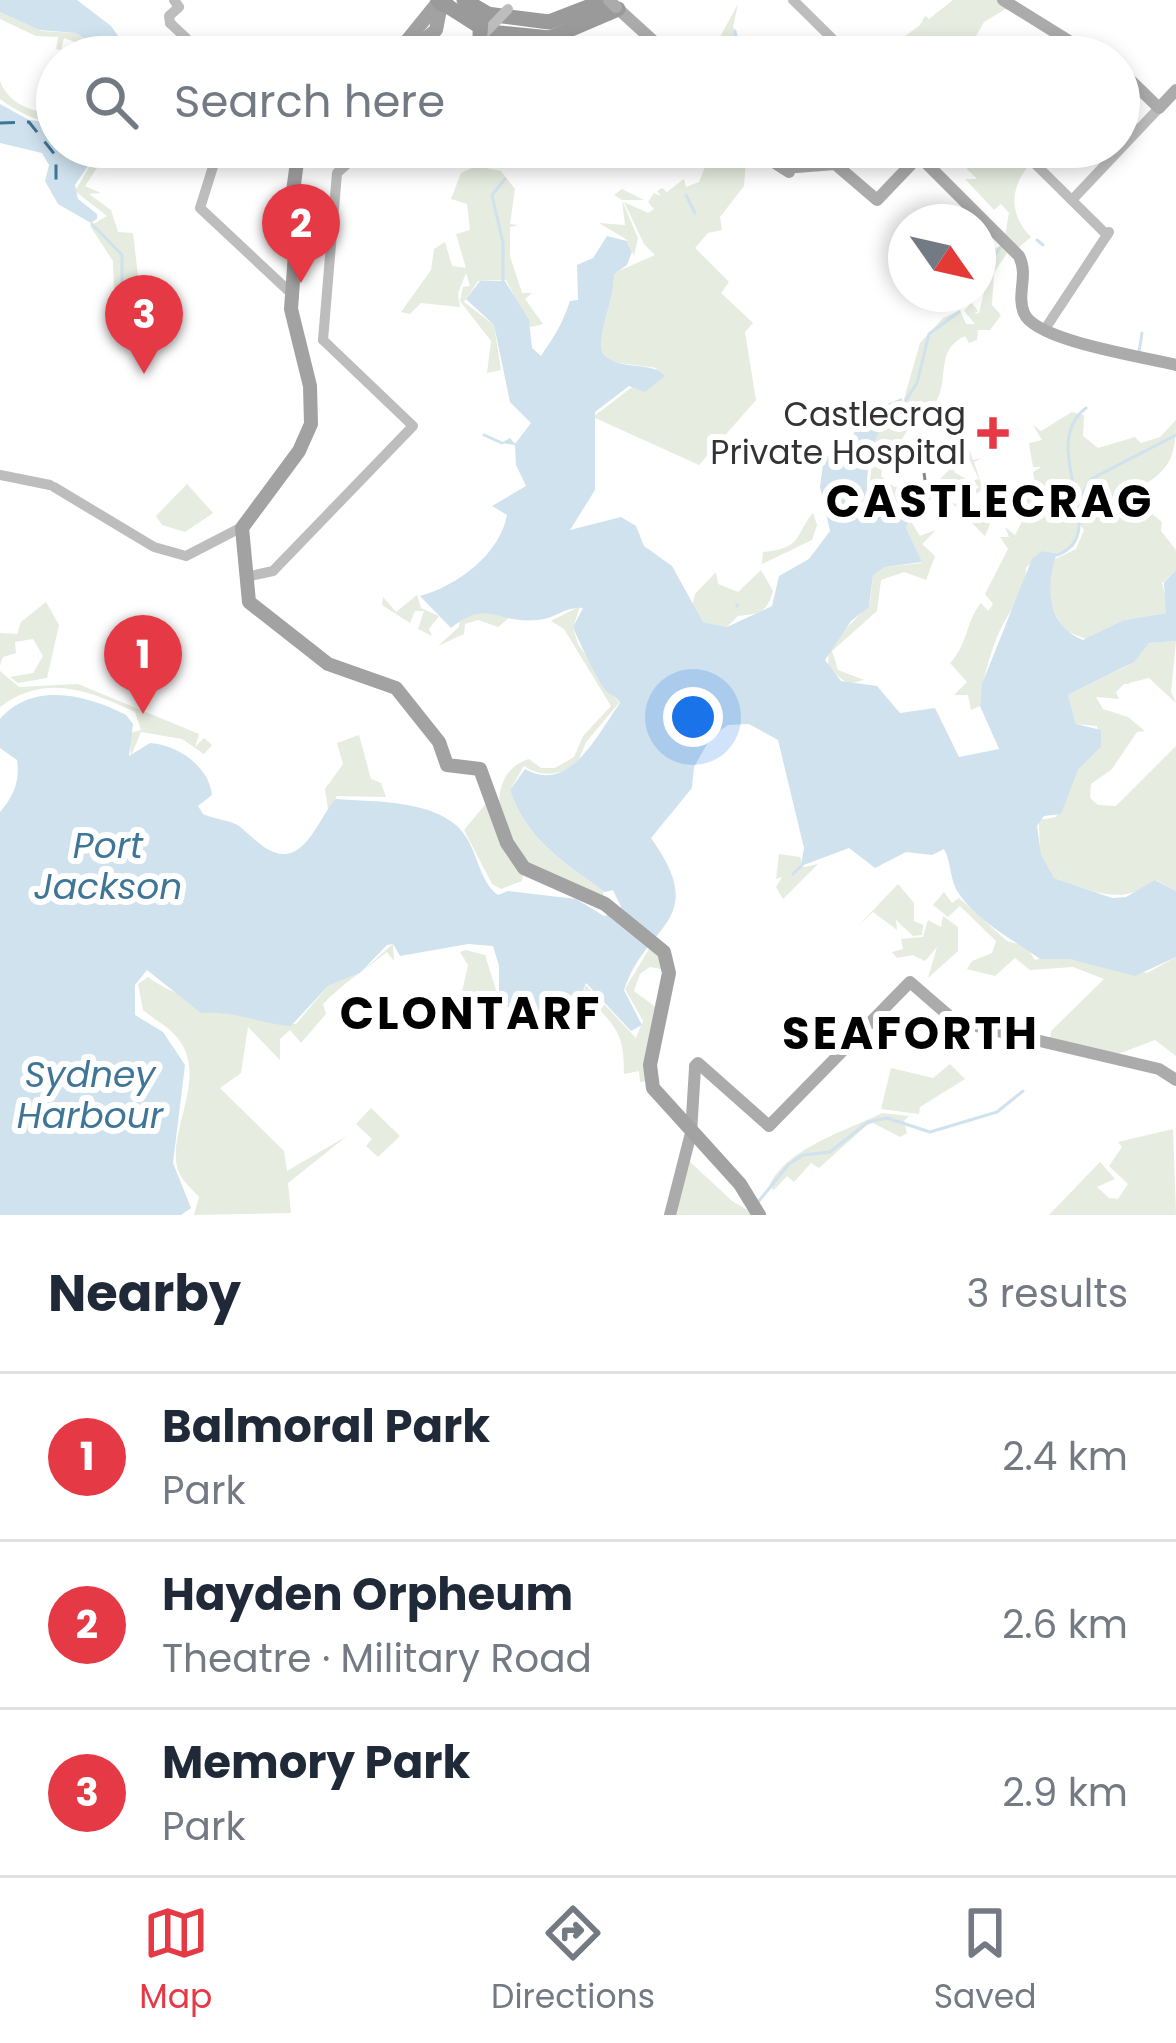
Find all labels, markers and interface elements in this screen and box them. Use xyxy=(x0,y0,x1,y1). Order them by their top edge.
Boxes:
search box xyxy=(36,36,1140,168)
icon: search xyxy=(78,69,144,135)
text: Search here xyxy=(174,70,445,133)
pin: 2 xyxy=(262,184,340,283)
north arrow xyxy=(888,204,996,312)
pin: 3 xyxy=(105,275,183,374)
place label: Castlecrag Private Hospital xyxy=(710,391,966,476)
marker: Castlecrag Private Hospital xyxy=(977,417,1009,449)
district label: CASTLECRAG xyxy=(826,470,1154,533)
pin: 1 xyxy=(104,615,182,714)
your location xyxy=(663,687,723,747)
water label: Port Jackson xyxy=(34,820,182,912)
district label: CLONTARF xyxy=(340,982,602,1045)
district label: SEAFORTH xyxy=(782,1002,1040,1065)
water label: Sydney Harbour xyxy=(17,1049,165,1141)
text: Nearby xyxy=(48,1257,241,1329)
text: 3 results xyxy=(966,1266,1128,1321)
text: Balmoral Park xyxy=(162,1395,490,1458)
text: 1 xyxy=(80,1429,94,1484)
text: 2.4 km xyxy=(1002,1429,1128,1484)
text: Park xyxy=(162,1463,246,1518)
text: Hayden Orpheum xyxy=(162,1563,573,1626)
text: 2 xyxy=(76,1597,98,1652)
text: 2.6 km xyxy=(1002,1597,1128,1652)
text: Theatre · Military Road xyxy=(162,1631,592,1686)
text: Memory Park xyxy=(162,1731,470,1794)
text: 3 xyxy=(75,1765,99,1820)
text: 2.9 km xyxy=(1002,1765,1128,1820)
text: Park xyxy=(162,1799,246,1854)
tab: Map xyxy=(139,1900,212,2022)
tab: Directions xyxy=(491,1900,655,2022)
tab: Saved xyxy=(934,1900,1037,2022)

